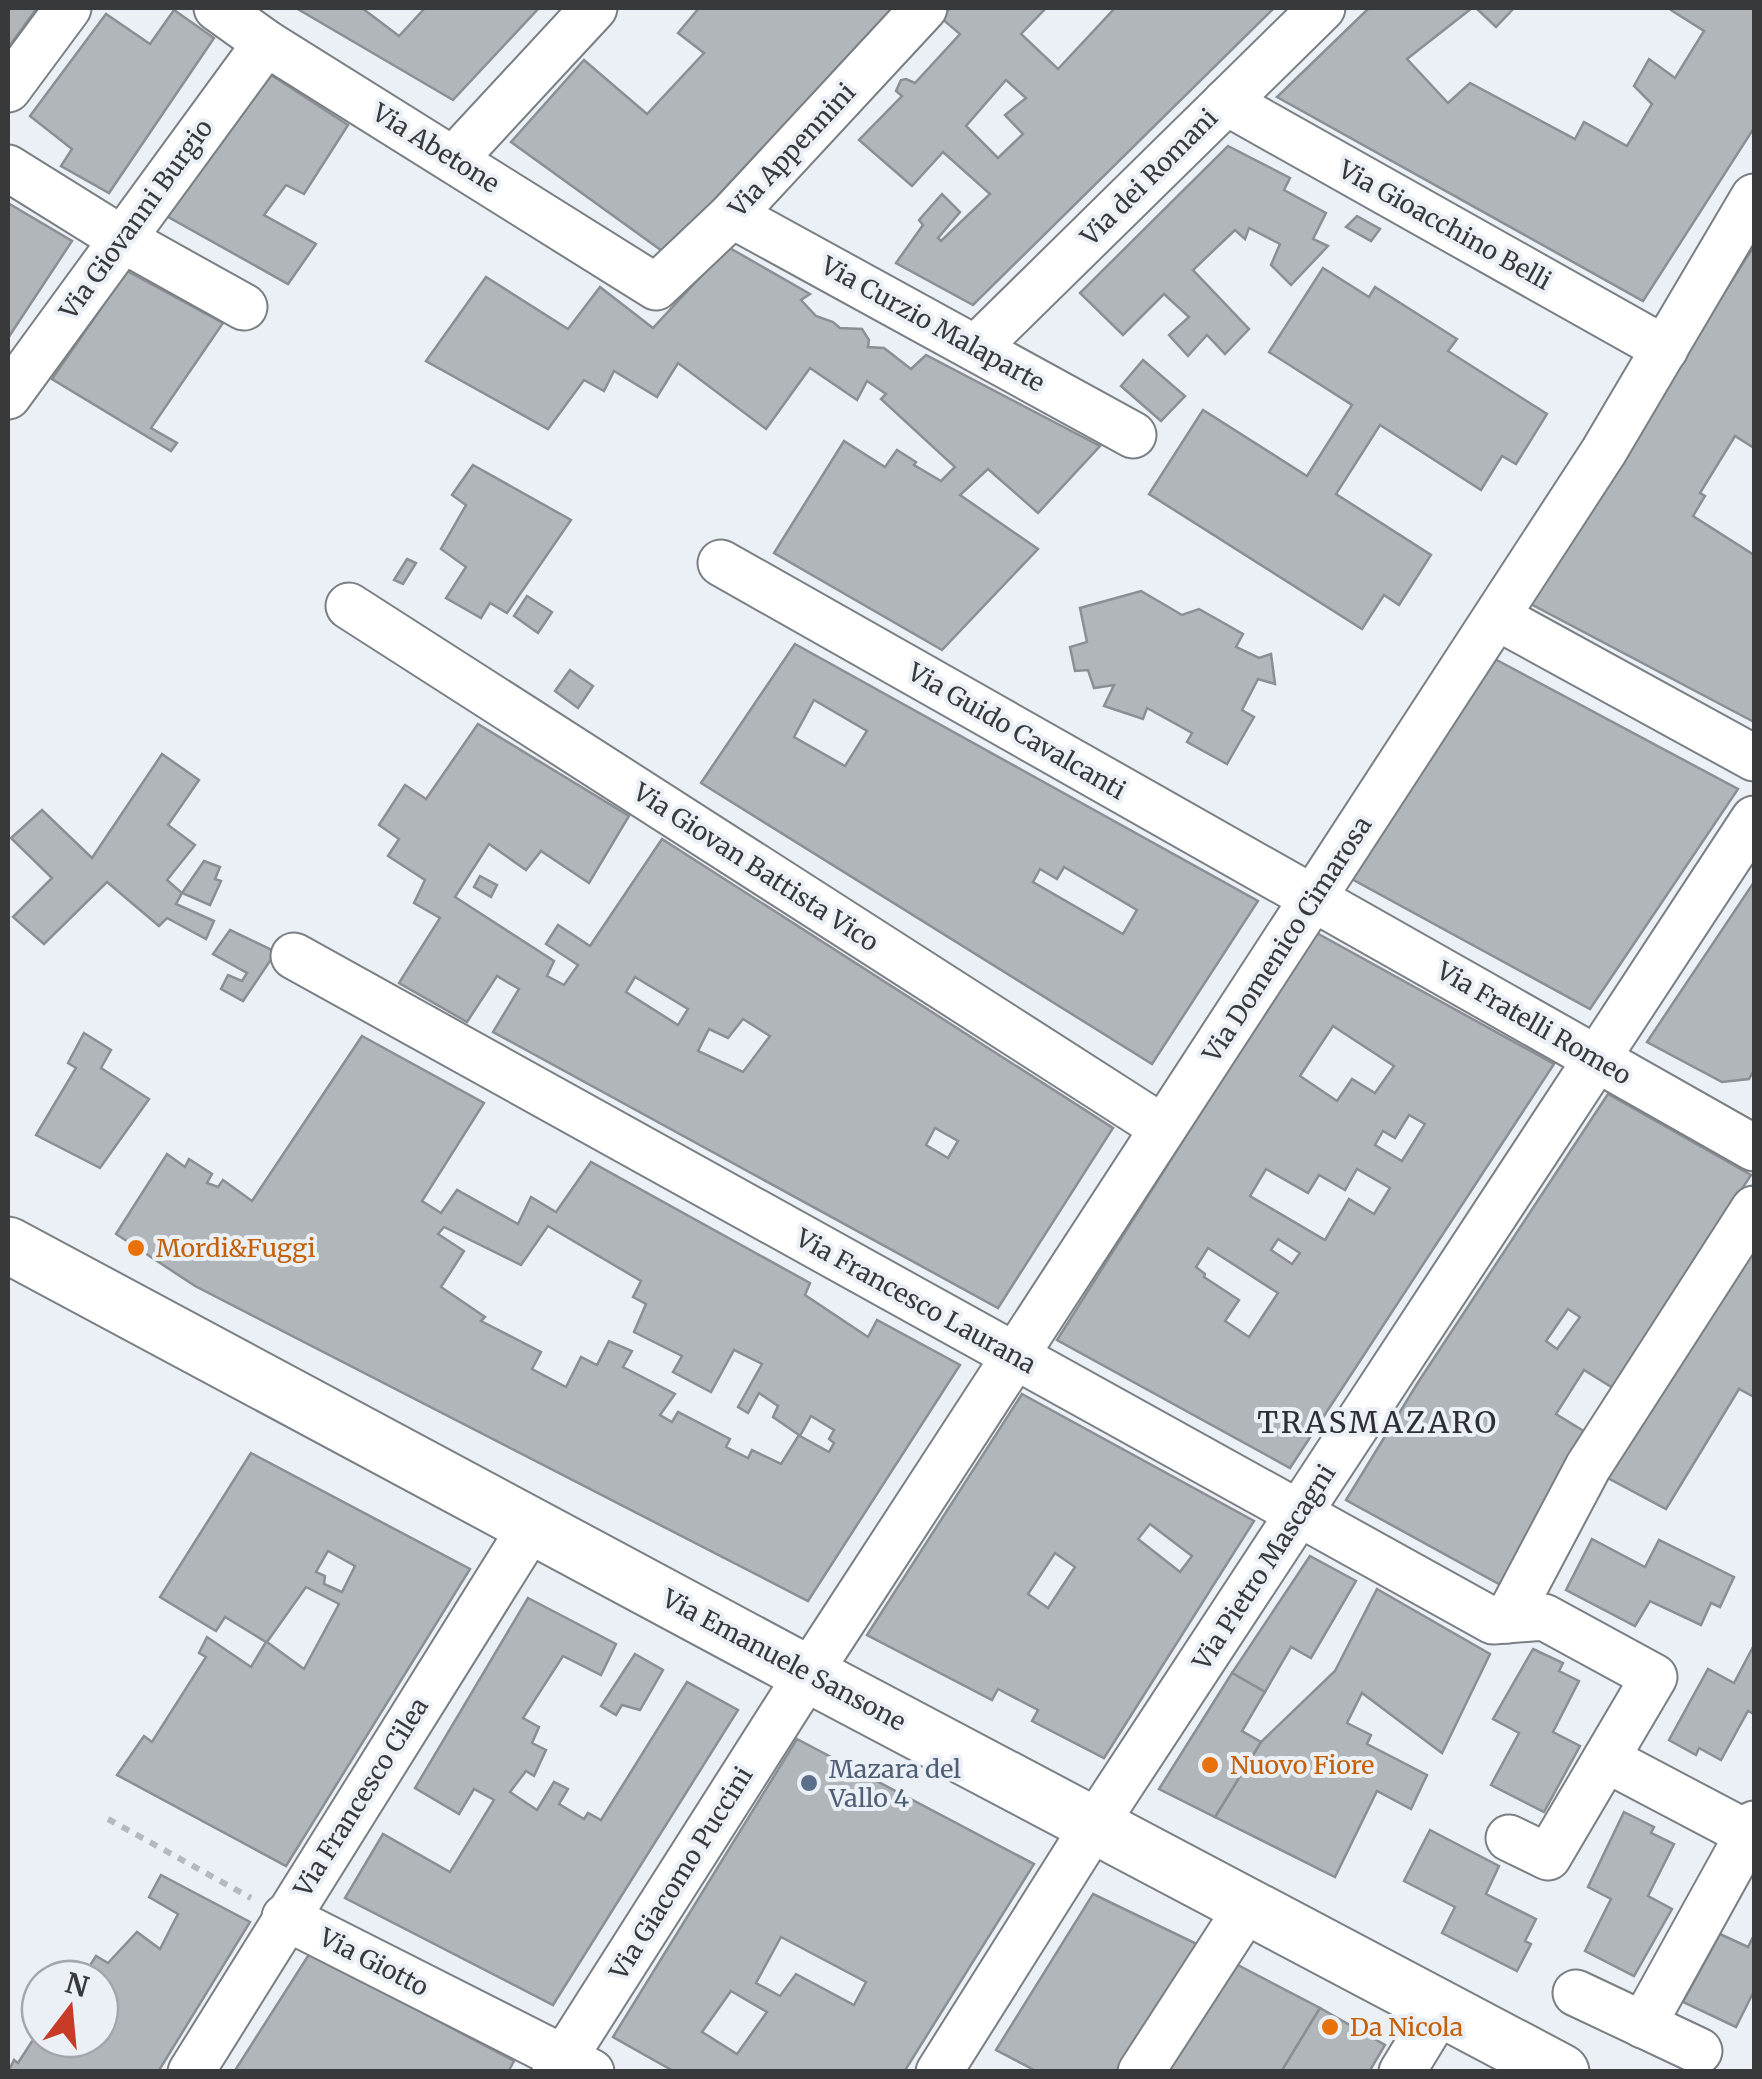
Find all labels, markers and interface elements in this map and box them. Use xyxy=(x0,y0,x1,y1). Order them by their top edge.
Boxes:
street label: Via Appennini xyxy=(721,76,862,224)
street label: Via Abetone xyxy=(366,96,505,200)
street label: Via dei Romani xyxy=(1073,102,1224,253)
street label: Via Giovanni Burgio xyxy=(52,113,219,326)
street label: Via Gioacchino Belli xyxy=(1332,153,1557,297)
street label: Via Curzio Malaparte xyxy=(815,249,1050,399)
street label: Via Guido Cavalcanti xyxy=(902,655,1132,806)
street label: Via Giovan Battista Vico xyxy=(627,775,884,958)
street label: Via Domenico Cimarosa xyxy=(1195,810,1378,1069)
street label: Via Fratelli Romeo xyxy=(1430,954,1637,1092)
street label: Via Francesco Laurana xyxy=(790,1221,1042,1380)
place label: Mordi&Fuggi xyxy=(156,1232,316,1264)
marker: Mordi&Fuggi xyxy=(125,1237,147,1259)
district label: TRASMAZARO xyxy=(1257,1403,1499,1441)
street label: Via Pietro Mascagni xyxy=(1185,1458,1342,1677)
street label: Via Emanuele Sansone xyxy=(656,1582,911,1738)
street label: Via Francesco Cilea xyxy=(286,1692,435,1903)
place label: Nuovo Fiore xyxy=(1230,1749,1374,1781)
place label: Mazara del Vallo 4 xyxy=(828,1753,961,1814)
marker: Nuovo Fiore xyxy=(1199,1754,1221,1776)
street label: Via Giacomo Puccini xyxy=(602,1761,759,1986)
marker: Mazara del Vallo 4 xyxy=(798,1772,820,1794)
street label: Via Giotto xyxy=(313,1920,434,2003)
north arrow xyxy=(20,1959,120,2059)
text: N xyxy=(61,1965,92,2005)
place label: Da Nicola xyxy=(1350,2011,1463,2043)
marker: Da Nicola xyxy=(1319,2016,1341,2038)

